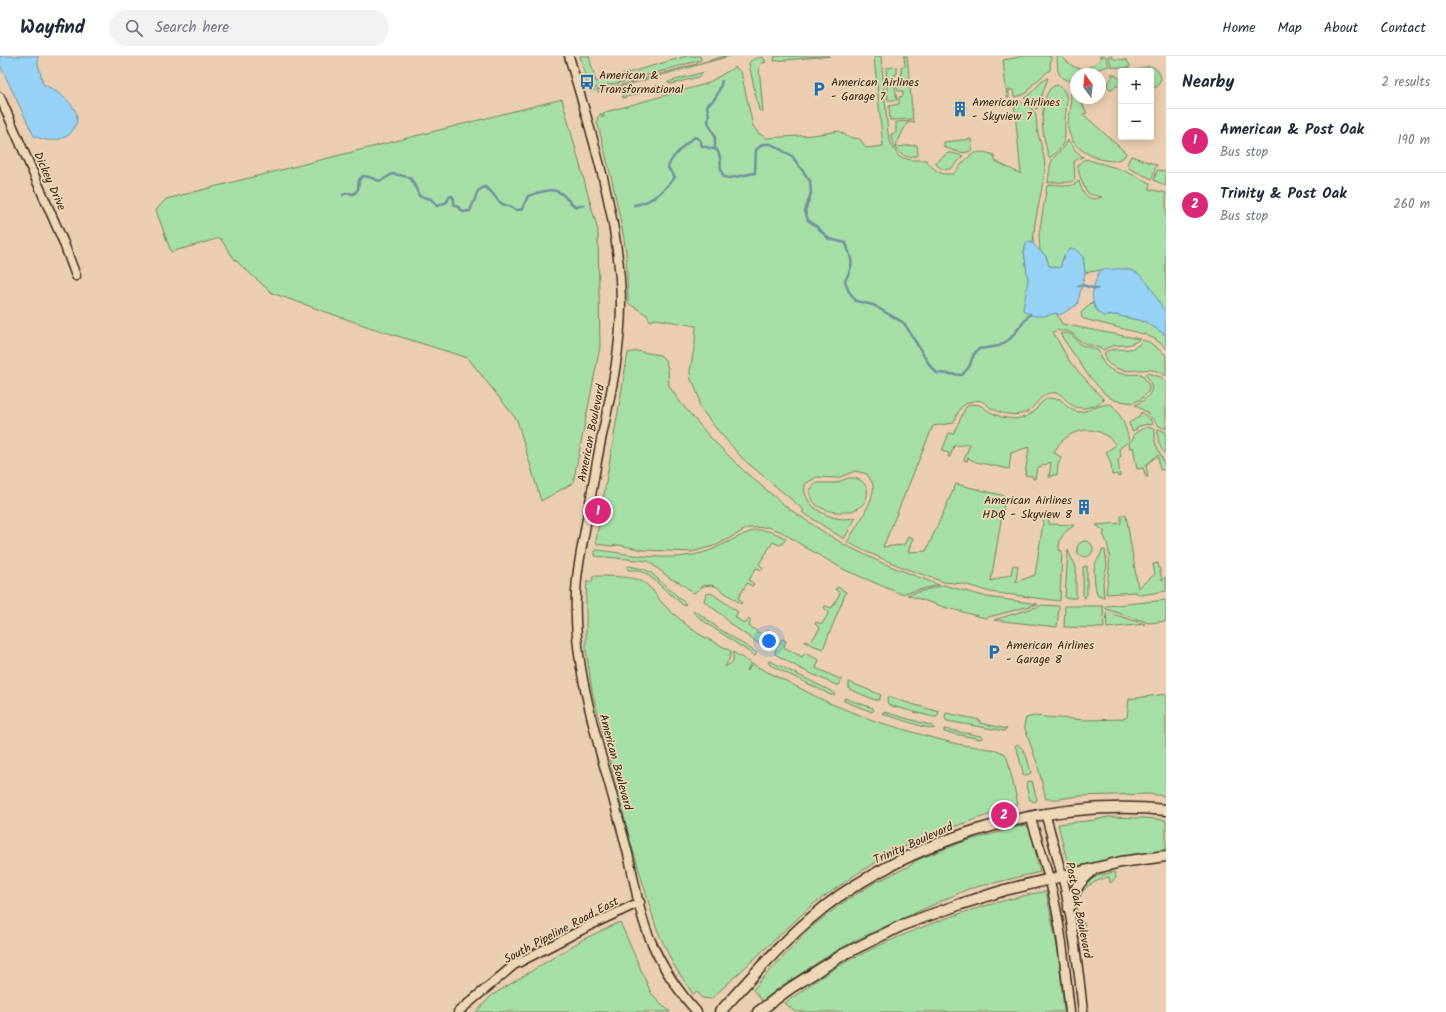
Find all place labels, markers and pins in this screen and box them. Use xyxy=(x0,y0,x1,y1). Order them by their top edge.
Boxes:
place label: American & Transformational xyxy=(599,66,684,99)
bus stop icon: American & Transformational xyxy=(578,73,596,91)
place label: American Airlines - Garage 7 xyxy=(831,73,919,106)
parking icon: American Airlines - Garage 7 xyxy=(810,80,828,98)
place label: American Airlines - Skyview 7 xyxy=(972,93,1060,126)
building icon: American Airlines - Skyview 7 xyxy=(951,100,969,118)
place label: American Airlines HDQ - Skyview 8 xyxy=(982,491,1073,524)
pin: 1 xyxy=(585,496,611,526)
building icon: American Airlines HDQ - Skyview 8 xyxy=(1075,498,1093,516)
place label: American Airlines - Garage 8 xyxy=(1006,636,1094,669)
parking icon: American Airlines - Garage 8 xyxy=(985,643,1003,661)
pin: 2 xyxy=(991,800,1017,830)

